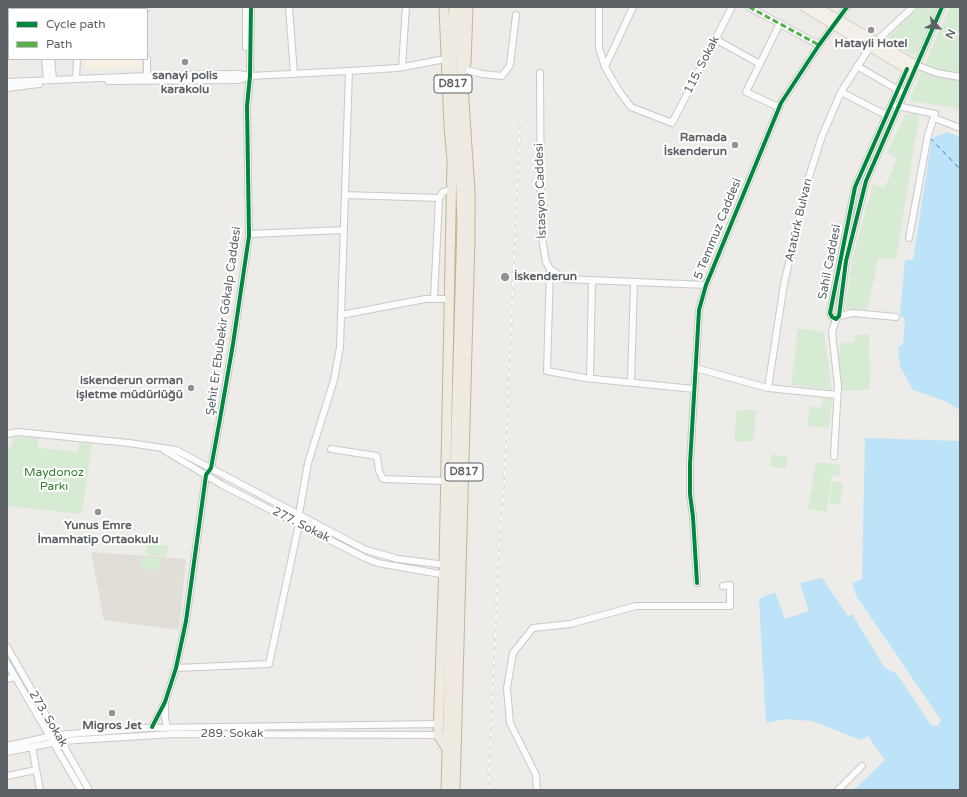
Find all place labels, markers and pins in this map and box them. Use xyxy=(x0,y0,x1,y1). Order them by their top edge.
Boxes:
marker: Hatayli Hotel xyxy=(866,25,876,35)
place label: Hatayli Hotel xyxy=(835,37,907,51)
marker: sanayi polis karakolu xyxy=(180,57,190,67)
place label: sanayi polis karakolu xyxy=(152,69,218,97)
place label: Ramada İskenderun xyxy=(664,131,727,159)
marker: Ramada İskenderun xyxy=(730,140,740,150)
place label: İskenderun xyxy=(514,270,577,284)
marker: İskenderun xyxy=(499,271,511,283)
place label: iskenderun orman işletme müdürlüğü xyxy=(76,374,183,402)
marker: iskenderun orman işletme müdürlüğü xyxy=(186,383,196,393)
marker: Yunus Emre İmamhatip Ortaokulu xyxy=(93,507,103,517)
place label: Yunus Emre İmamhatip Ortaokulu xyxy=(37,519,159,547)
marker: Migros Jet xyxy=(107,708,117,718)
place label: Migros Jet xyxy=(82,719,142,733)

